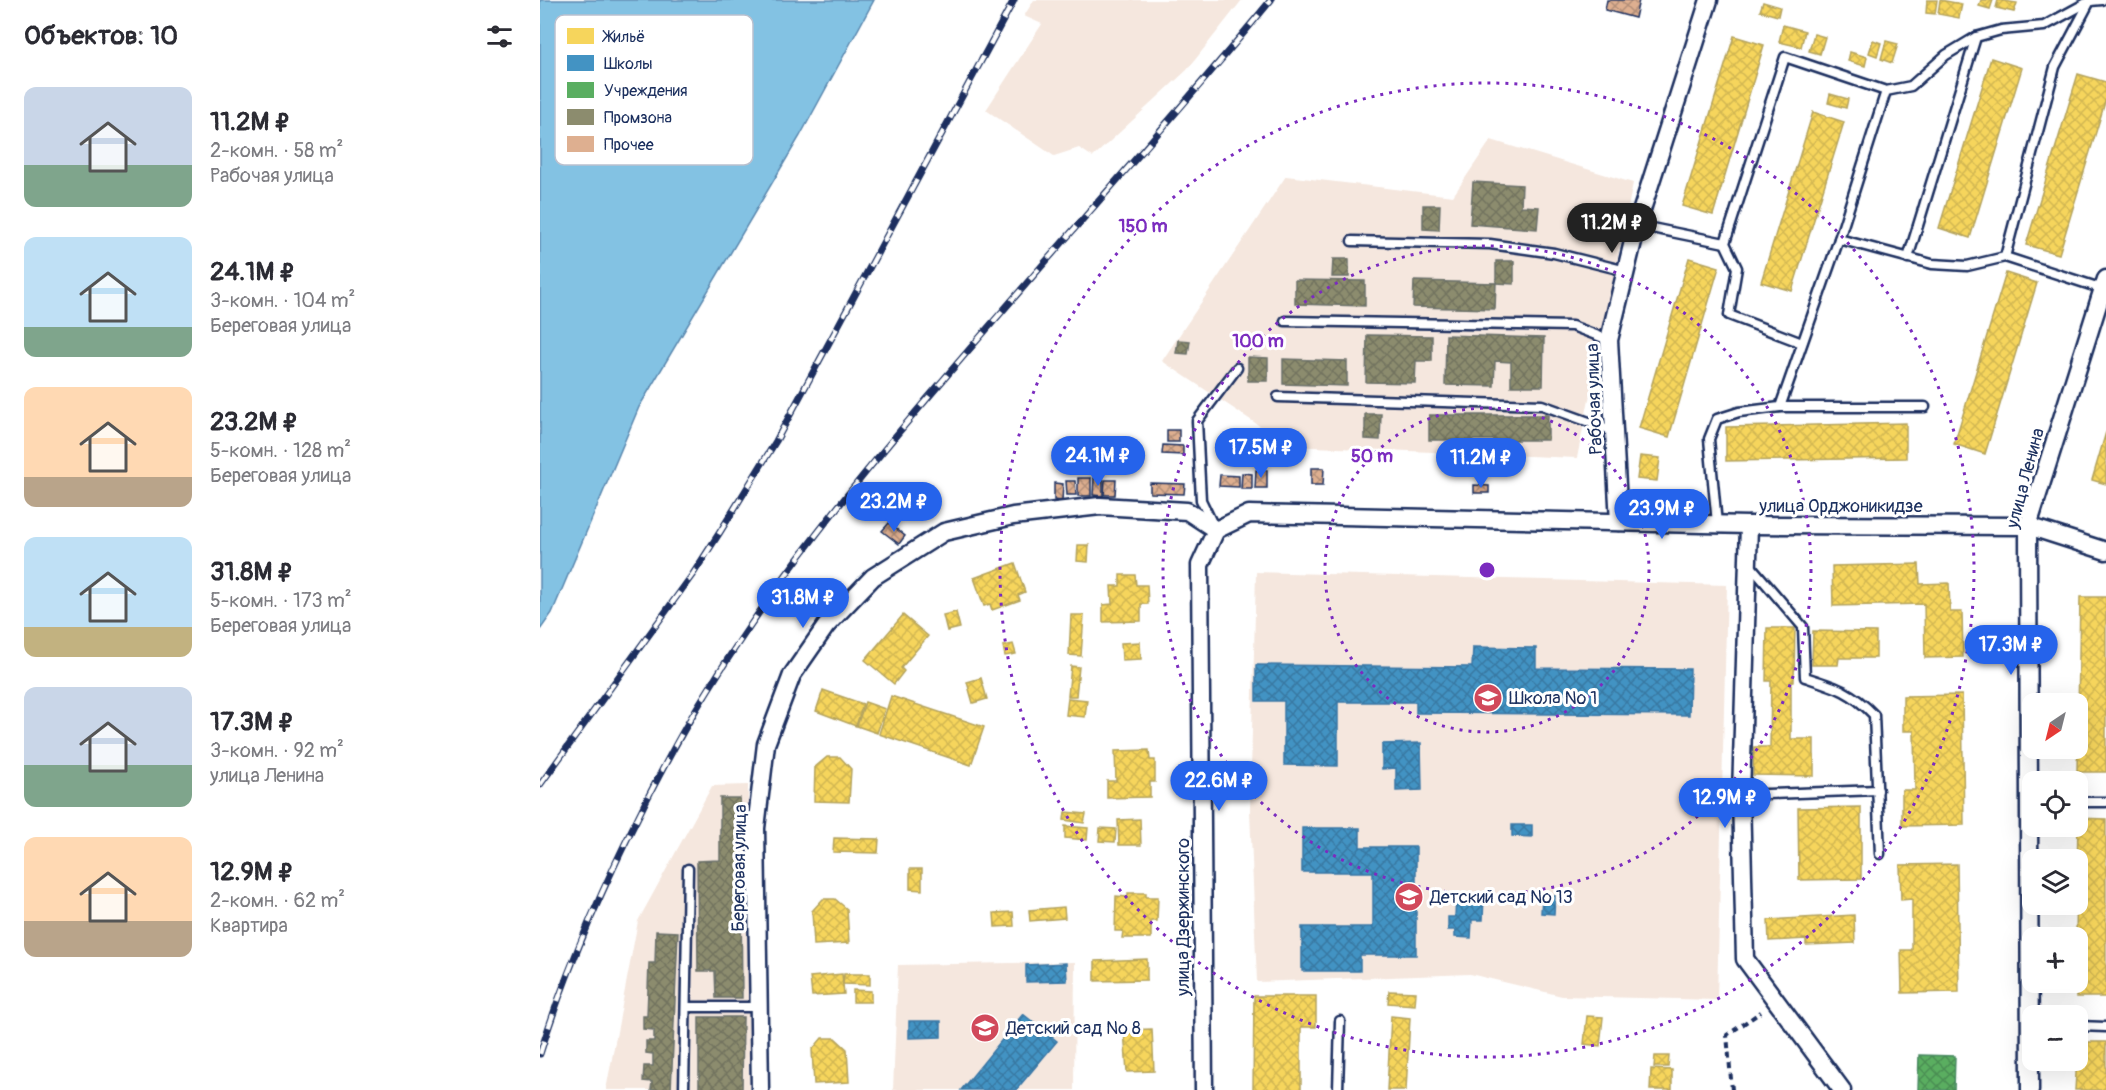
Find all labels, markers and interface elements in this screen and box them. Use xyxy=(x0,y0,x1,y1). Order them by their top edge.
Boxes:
legend xyxy=(555,15,753,165)
text: Объектов: 10 xyxy=(24,20,178,52)
icon: filters xyxy=(483,20,516,53)
text: Жильё xyxy=(601,27,645,47)
text: Школы xyxy=(604,54,653,74)
text: Учреждения xyxy=(604,81,687,101)
text: 11.2M ₽ xyxy=(210,106,291,138)
text: Промзона xyxy=(604,108,672,128)
icon: home xyxy=(72,111,144,183)
text: Прочее xyxy=(604,135,654,155)
text: 2-комн. · 58 m² xyxy=(210,138,343,163)
text: Рабочая улица xyxy=(210,163,334,188)
pin: 11.2M ₽ xyxy=(1557,203,1667,254)
text: 11.2M ₽ xyxy=(1581,210,1643,235)
text: 150 m xyxy=(1119,215,1168,238)
text: 24.1M ₽ xyxy=(210,256,295,288)
icon: home xyxy=(72,261,144,333)
text: 3-комн. · 104 m² xyxy=(210,288,355,313)
text: Береговая улица xyxy=(210,313,351,338)
text: 100 m xyxy=(1232,330,1284,353)
street label: Рабочая улица xyxy=(1581,343,1608,455)
text: 23.2M ₽ xyxy=(210,406,298,438)
icon: home xyxy=(72,411,144,483)
street label: улица Ленина xyxy=(2001,426,2050,532)
pin: 17.5M ₽ xyxy=(1206,428,1316,479)
text: 17.5M ₽ xyxy=(1229,435,1293,460)
pin: 24.1M ₽ xyxy=(1043,436,1153,487)
text: 5-комн. · 128 m² xyxy=(210,438,351,463)
pin: 11.2M ₽ xyxy=(1426,438,1536,489)
text: 24.1M ₽ xyxy=(1065,443,1131,468)
text: 50 m xyxy=(1351,445,1393,468)
text: 11.2M ₽ xyxy=(1450,445,1512,470)
text: Береговая улица xyxy=(210,463,351,488)
pin: 23.2M ₽ xyxy=(839,482,949,533)
text: 23.2M ₽ xyxy=(860,489,928,514)
pin: 23.9M ₽ xyxy=(1607,489,1717,540)
street label: улица Орджоникидзе xyxy=(1758,495,1923,518)
text: 23.9M ₽ xyxy=(1628,496,1696,521)
text: 31.8M ₽ xyxy=(210,556,293,588)
centre of rings xyxy=(1477,560,1497,580)
icon: home xyxy=(72,561,144,633)
pin: 31.8M ₽ xyxy=(748,578,858,629)
text: 31.8M ₽ xyxy=(771,585,835,610)
text: 5-комн. · 173 m² xyxy=(210,588,352,613)
text: Береговая улица xyxy=(210,613,351,638)
pin: 17.3M ₽ xyxy=(1956,625,2066,676)
text: 17.3M ₽ xyxy=(1979,632,2043,657)
school or university icon: Школа № 1 xyxy=(1472,682,1504,714)
place label: Школа № 1 xyxy=(1509,687,1597,710)
north arrow xyxy=(2022,693,2088,759)
map controls xyxy=(2022,693,2088,1071)
text: 17.3M ₽ xyxy=(210,706,294,738)
icon: home xyxy=(72,711,144,783)
text: 3-комн. · 92 m² xyxy=(210,738,344,763)
pin: 22.6M ₽ xyxy=(1164,761,1274,812)
text: улица Ленина xyxy=(210,763,324,788)
text: 22.6M ₽ xyxy=(1184,768,1254,793)
button: locate xyxy=(2022,771,2088,837)
pin: 12.9M ₽ xyxy=(1670,778,1780,829)
text: 12.9M ₽ xyxy=(1693,785,1757,810)
street label: Береговая улица xyxy=(727,804,752,932)
street label: улица Дзержинского xyxy=(1172,838,1195,997)
button: layers xyxy=(2022,849,2088,915)
text: 12.9M ₽ xyxy=(210,856,294,888)
icon: home xyxy=(72,861,144,933)
school or university icon: Детский сад № 13 xyxy=(1393,881,1425,913)
place label: Детский сад № 13 xyxy=(1429,886,1573,909)
text: 2-комн. · 62 m² xyxy=(210,888,345,913)
text: Квартира xyxy=(210,913,288,938)
button: + xyxy=(2022,927,2088,993)
button: − xyxy=(2022,1005,2088,1071)
school or university icon: Детский сад № 8 xyxy=(969,1012,1001,1044)
place label: Детский сад № 8 xyxy=(1005,1017,1141,1040)

